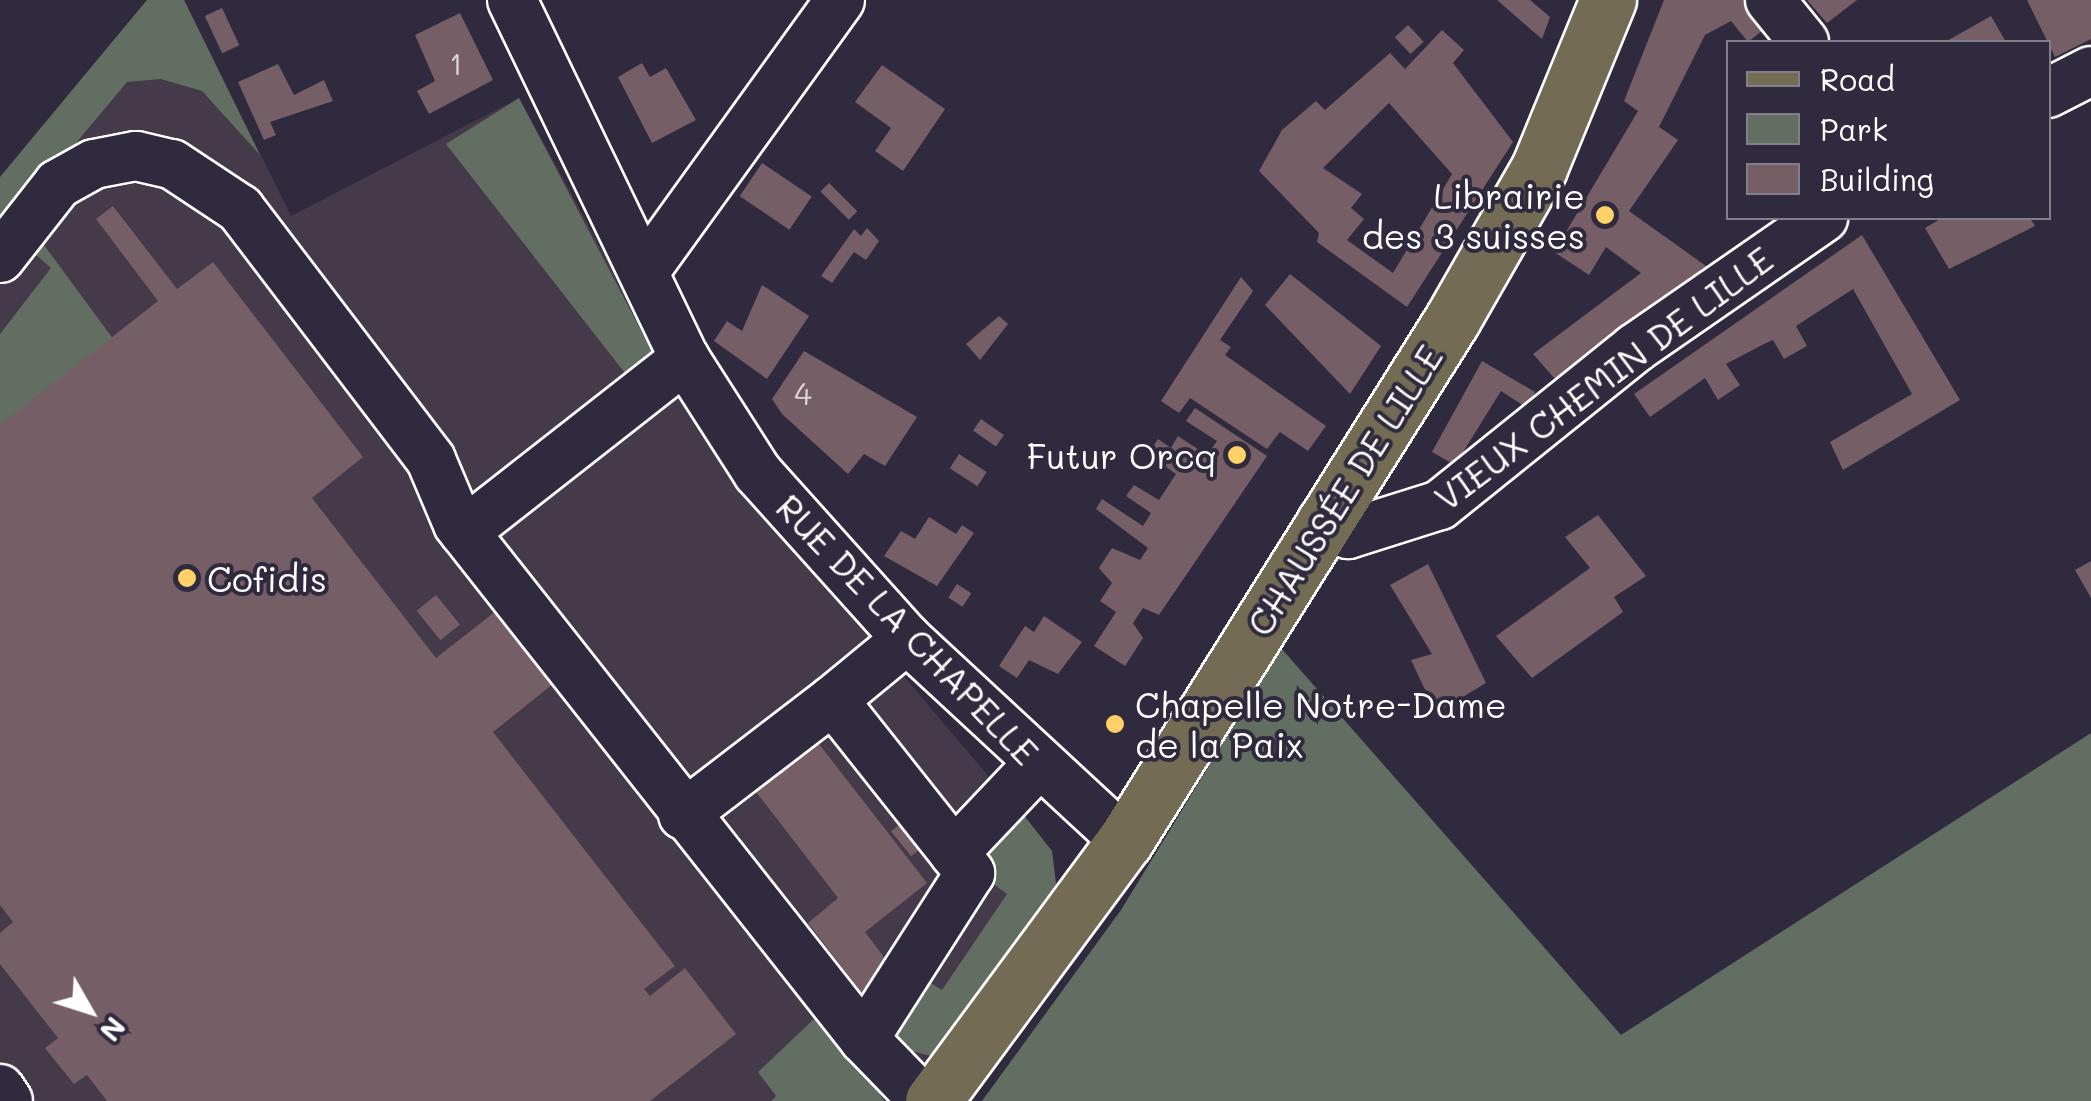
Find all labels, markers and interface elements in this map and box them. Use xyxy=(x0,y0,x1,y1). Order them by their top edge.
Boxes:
legend xyxy=(1726,40,2051,220)
house number: 1 xyxy=(449,45,463,81)
text: Road xyxy=(1820,59,1895,99)
text: Park xyxy=(1820,109,1888,149)
text: Building xyxy=(1820,159,1934,199)
place label: Librairie des 3 suisses xyxy=(1362,174,1585,256)
marker: Librairie des 3 suisses xyxy=(1594,204,1616,226)
street label: VIEUX CHEMIN DE LILLE xyxy=(1426,237,1780,519)
street label: CHAUSSÉE DE LILLE xyxy=(1238,337,1450,643)
house number: 4 xyxy=(794,375,812,411)
place label: Futur Orcq xyxy=(1027,434,1217,476)
marker: Futur Orcq xyxy=(1226,444,1248,466)
street label: RUE DE LA CHAPELLE xyxy=(768,485,1048,773)
place label: Cofidis xyxy=(207,557,327,599)
marker: Cofidis xyxy=(176,567,198,589)
place label: Chapelle Notre-Dame de la Paix xyxy=(1135,683,1507,765)
marker: Chapelle Notre-Dame de la Paix xyxy=(1104,713,1126,735)
north arrow xyxy=(40,961,140,1061)
text: N xyxy=(93,1010,134,1049)

